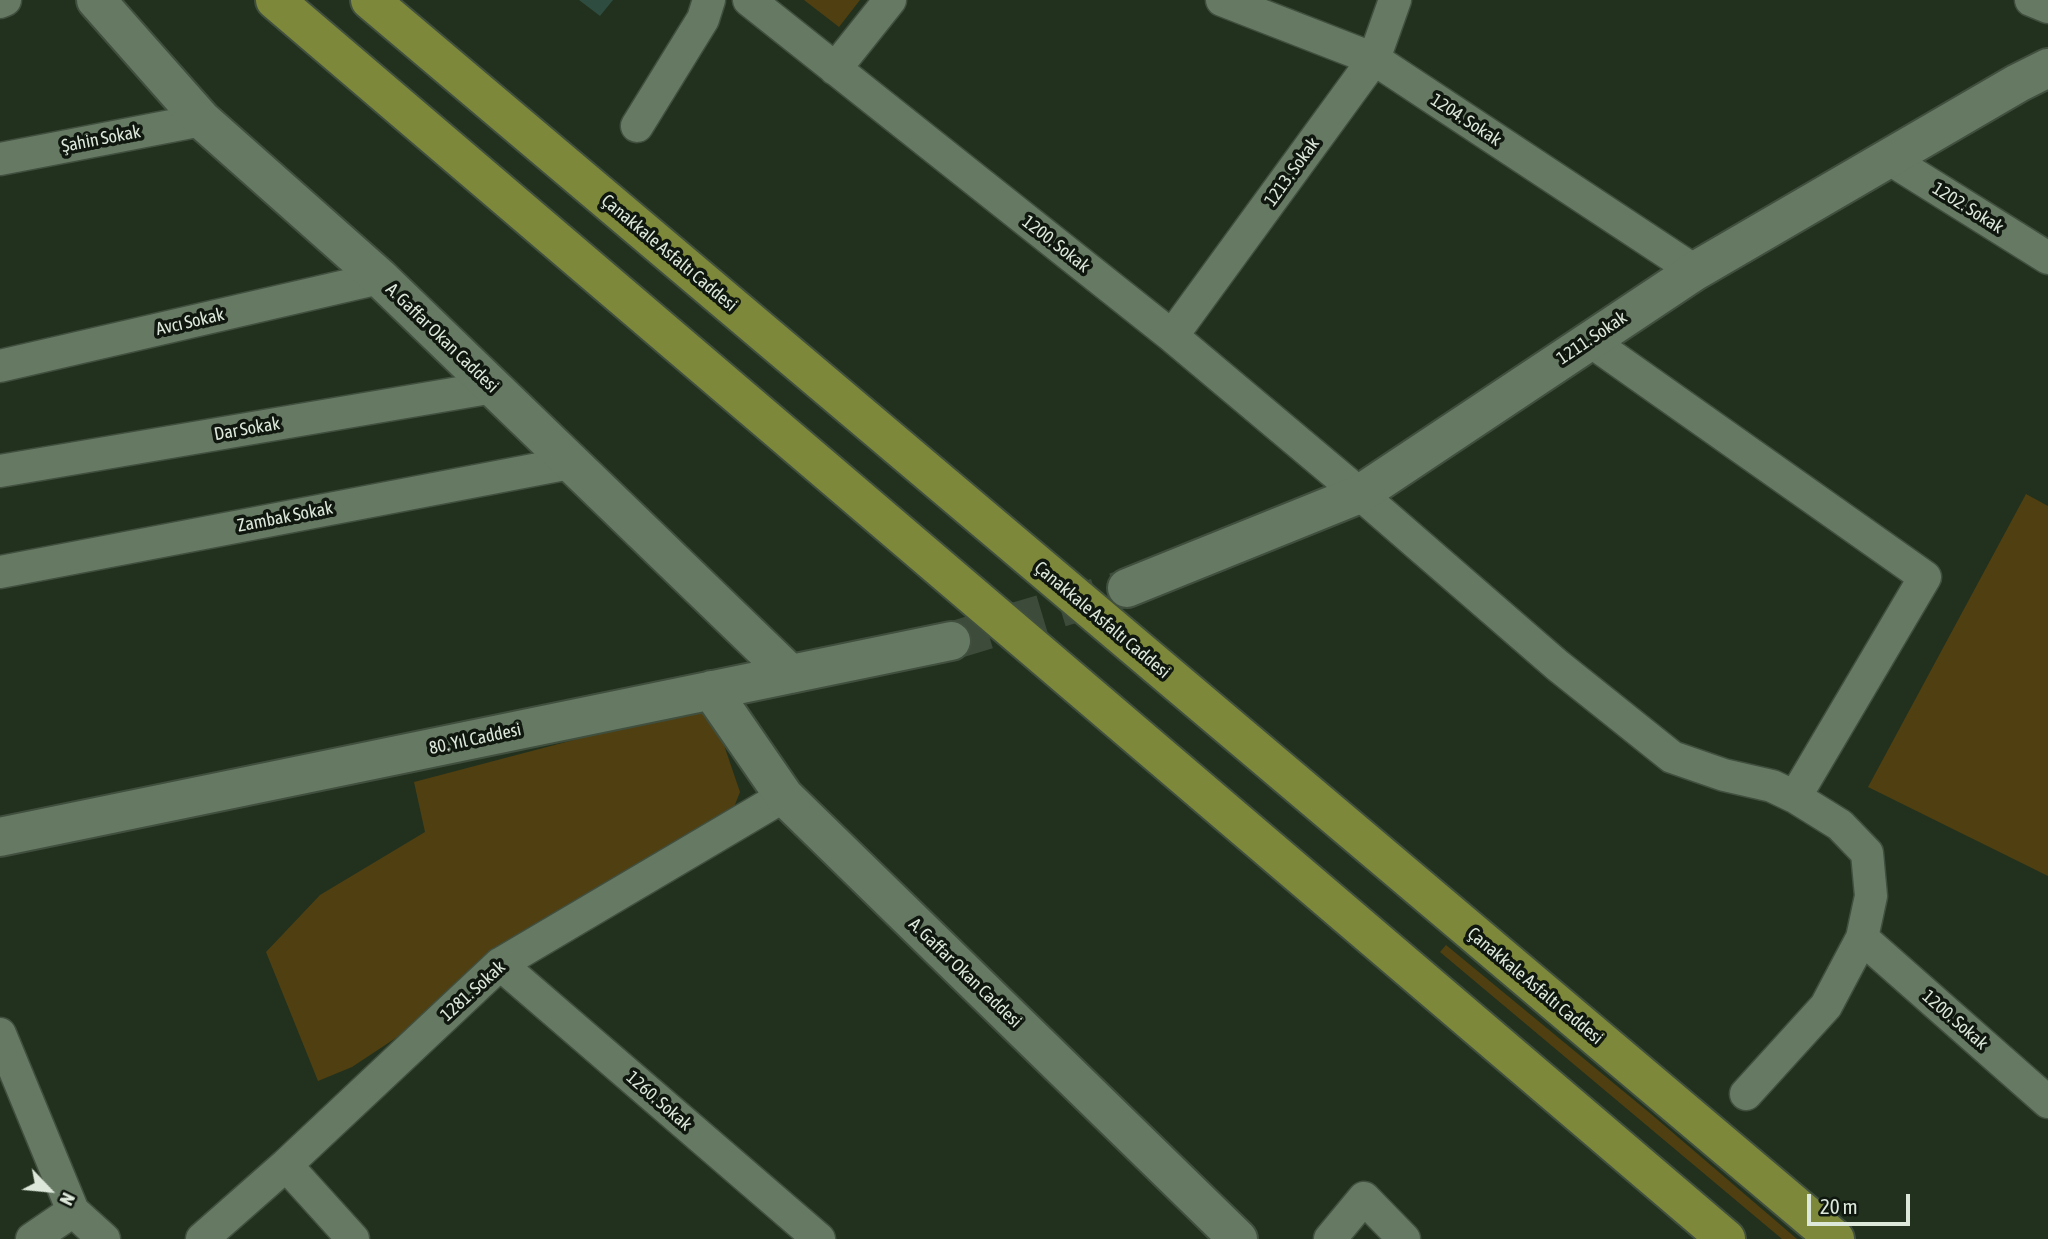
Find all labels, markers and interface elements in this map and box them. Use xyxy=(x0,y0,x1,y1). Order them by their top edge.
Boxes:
street label: 1204. Sokak xyxy=(1427,89,1505,151)
street label: Şahin Sokak xyxy=(60,121,142,157)
street label: 1213. Sokak xyxy=(1260,133,1324,211)
street label: 1202. Sokak xyxy=(1928,178,2008,238)
street label: Çanakkale Asfaltı Caddesi xyxy=(597,190,741,316)
street label: 1200. Sokak xyxy=(1018,211,1094,277)
street label: A. Gaffar Okan Caddesi xyxy=(381,279,503,397)
street label: Avcı Sokak xyxy=(154,304,226,340)
street label: 1211. Sokak xyxy=(1553,307,1631,369)
street label: Dar Sokak xyxy=(212,413,282,445)
street label: Zambak Sokak xyxy=(235,497,335,537)
street label: Çanakkale Asfaltı Caddesi xyxy=(1030,557,1174,683)
street label: 80. Yıl Caddesi xyxy=(427,719,523,759)
street label: A. Gaffar Okan Caddesi xyxy=(904,914,1026,1032)
street label: Çanakkale Asfaltı Caddesi xyxy=(1463,923,1607,1049)
street label: 1281. Sokak xyxy=(436,956,510,1026)
street label: 1200. Sokak xyxy=(1918,986,1992,1054)
street label: 1260. Sokak xyxy=(622,1067,696,1135)
north arrow xyxy=(14,1155,84,1225)
scale bar xyxy=(1810,1180,1913,1224)
text: N xyxy=(56,1189,80,1209)
text: 20 m xyxy=(1820,1194,1858,1218)

